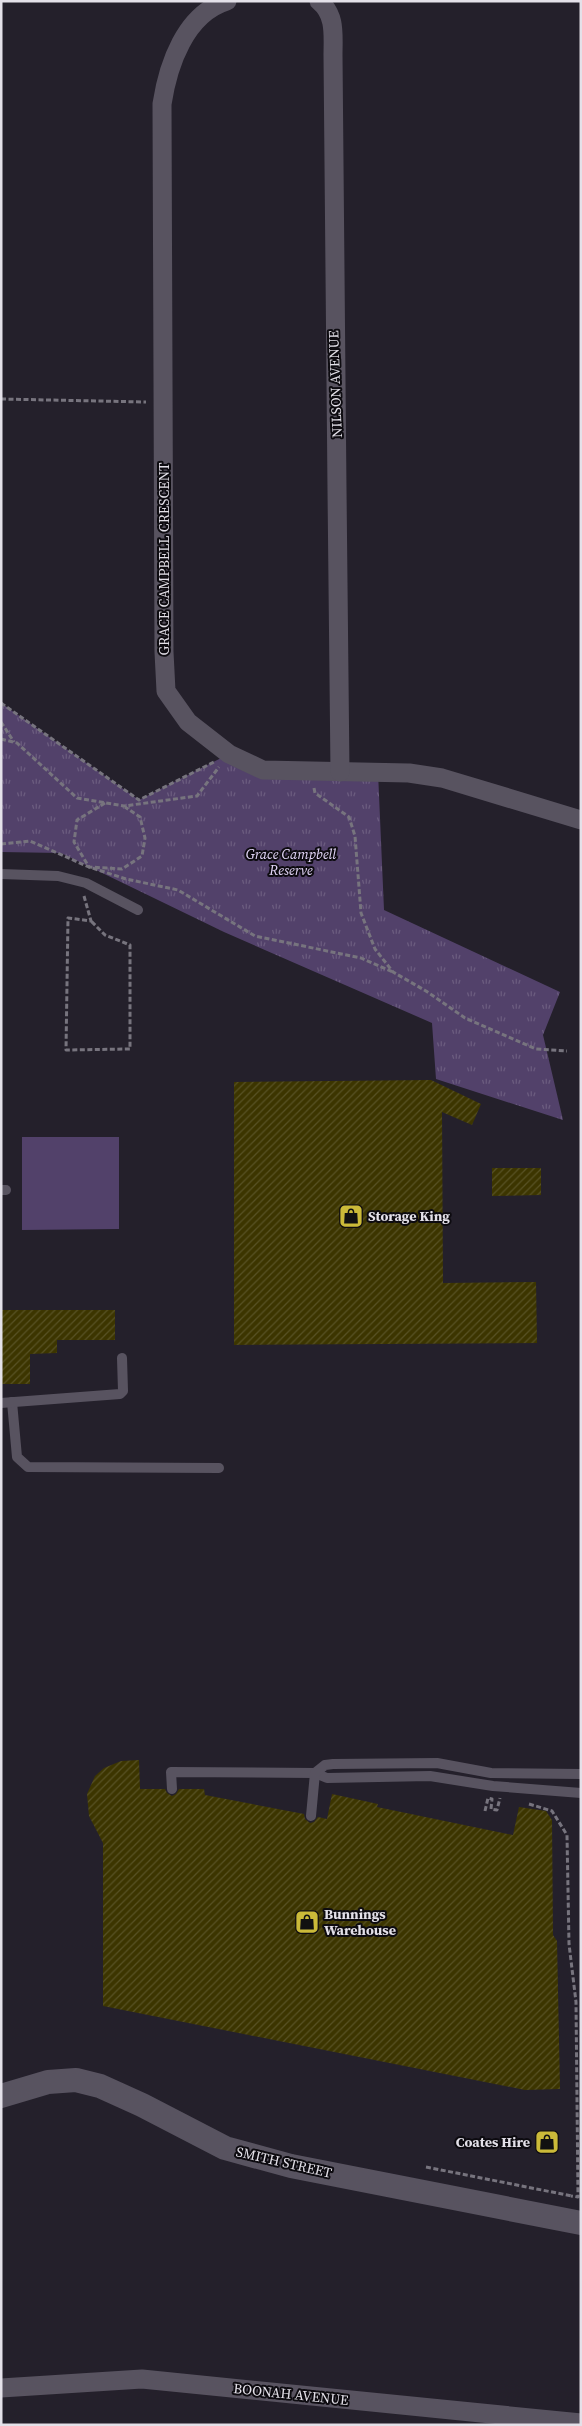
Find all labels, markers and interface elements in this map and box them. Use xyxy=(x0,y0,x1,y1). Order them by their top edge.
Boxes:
street label: NILSON AVENUE xyxy=(323,330,347,438)
street label: GRACE CAMPBELL CRESCENT xyxy=(154,462,174,655)
park label: Grace Campbell Reserve xyxy=(246,844,336,880)
shop icon: Storage King xyxy=(338,1203,364,1229)
place label: Storage King xyxy=(368,1206,450,1226)
place label: Bunnings Warehouse xyxy=(324,1904,396,1940)
shop icon: Bunnings Warehouse xyxy=(294,1909,320,1935)
shop icon: Coates Hire xyxy=(534,2129,560,2155)
place label: Coates Hire xyxy=(456,2132,530,2152)
street label: SMITH STREET xyxy=(234,2141,334,2183)
street label: BOONAH AVENUE xyxy=(233,2378,349,2410)

